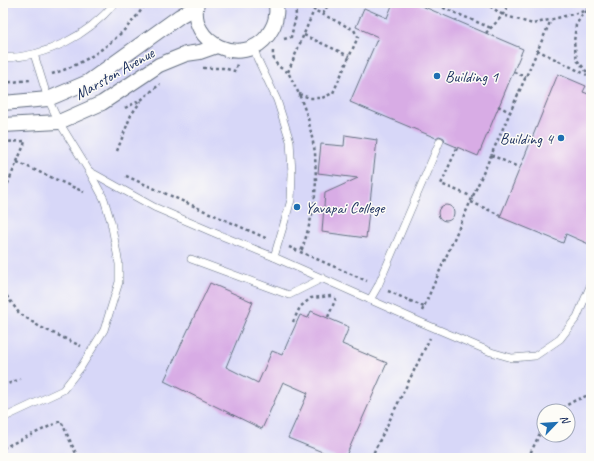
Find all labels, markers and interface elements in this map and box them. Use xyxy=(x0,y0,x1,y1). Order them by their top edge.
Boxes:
street label: Marston Avenue xyxy=(71,42,159,105)
place label: Building 1 xyxy=(445,67,499,87)
marker: Building 1 xyxy=(432,71,442,81)
place label: Building 4 xyxy=(500,129,555,149)
marker: Building 4 xyxy=(556,133,566,143)
place label: Yavapai College xyxy=(305,198,386,218)
marker: Yavapai College xyxy=(292,202,302,212)
north arrow xyxy=(536,403,576,443)
text: N xyxy=(557,413,574,427)

